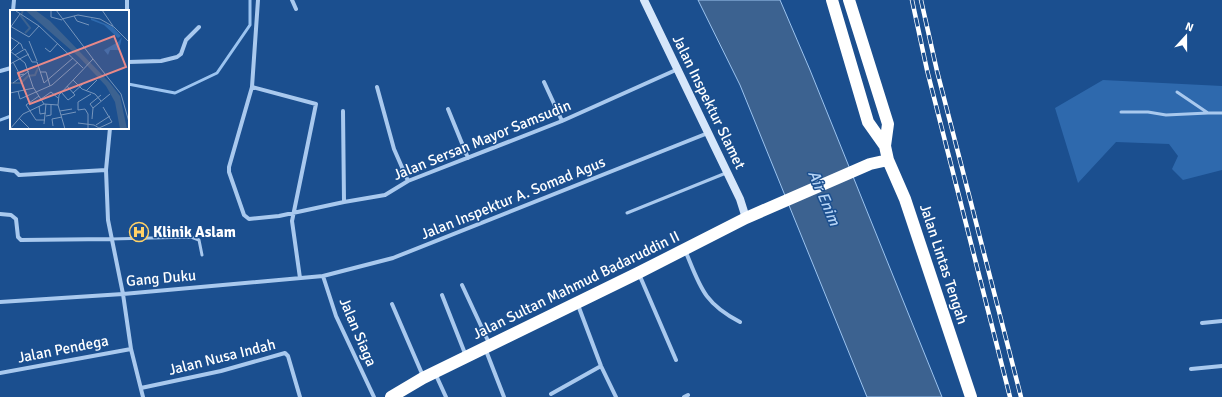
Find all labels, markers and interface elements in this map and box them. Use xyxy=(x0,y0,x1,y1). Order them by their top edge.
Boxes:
inset map xyxy=(10,10,129,129)
north arrow xyxy=(1166,16,1206,56)
text: N xyxy=(1184,20,1195,35)
street label: Jalan Inspektur Slamet xyxy=(669,32,749,172)
street label: Jalan Sersan Mayor Samsudin xyxy=(390,96,574,184)
street label: Jalan Inspektur A. Somad Agus xyxy=(418,153,608,243)
water label: Air Enim xyxy=(803,167,845,230)
street label: Jalan Lintas Tengah xyxy=(916,202,972,326)
hospital icon: Klinik Aslam xyxy=(128,221,150,243)
place label: Klinik Aslam xyxy=(153,223,236,241)
street label: Jalan Sultan Mahmud Badaruddin II xyxy=(470,227,682,343)
street label: Gang Duku xyxy=(125,266,197,290)
street label: Jalan Siaga xyxy=(335,295,381,369)
street label: Jalan Pendega xyxy=(16,331,110,367)
street label: Jalan Nusa Indah xyxy=(167,335,277,379)

